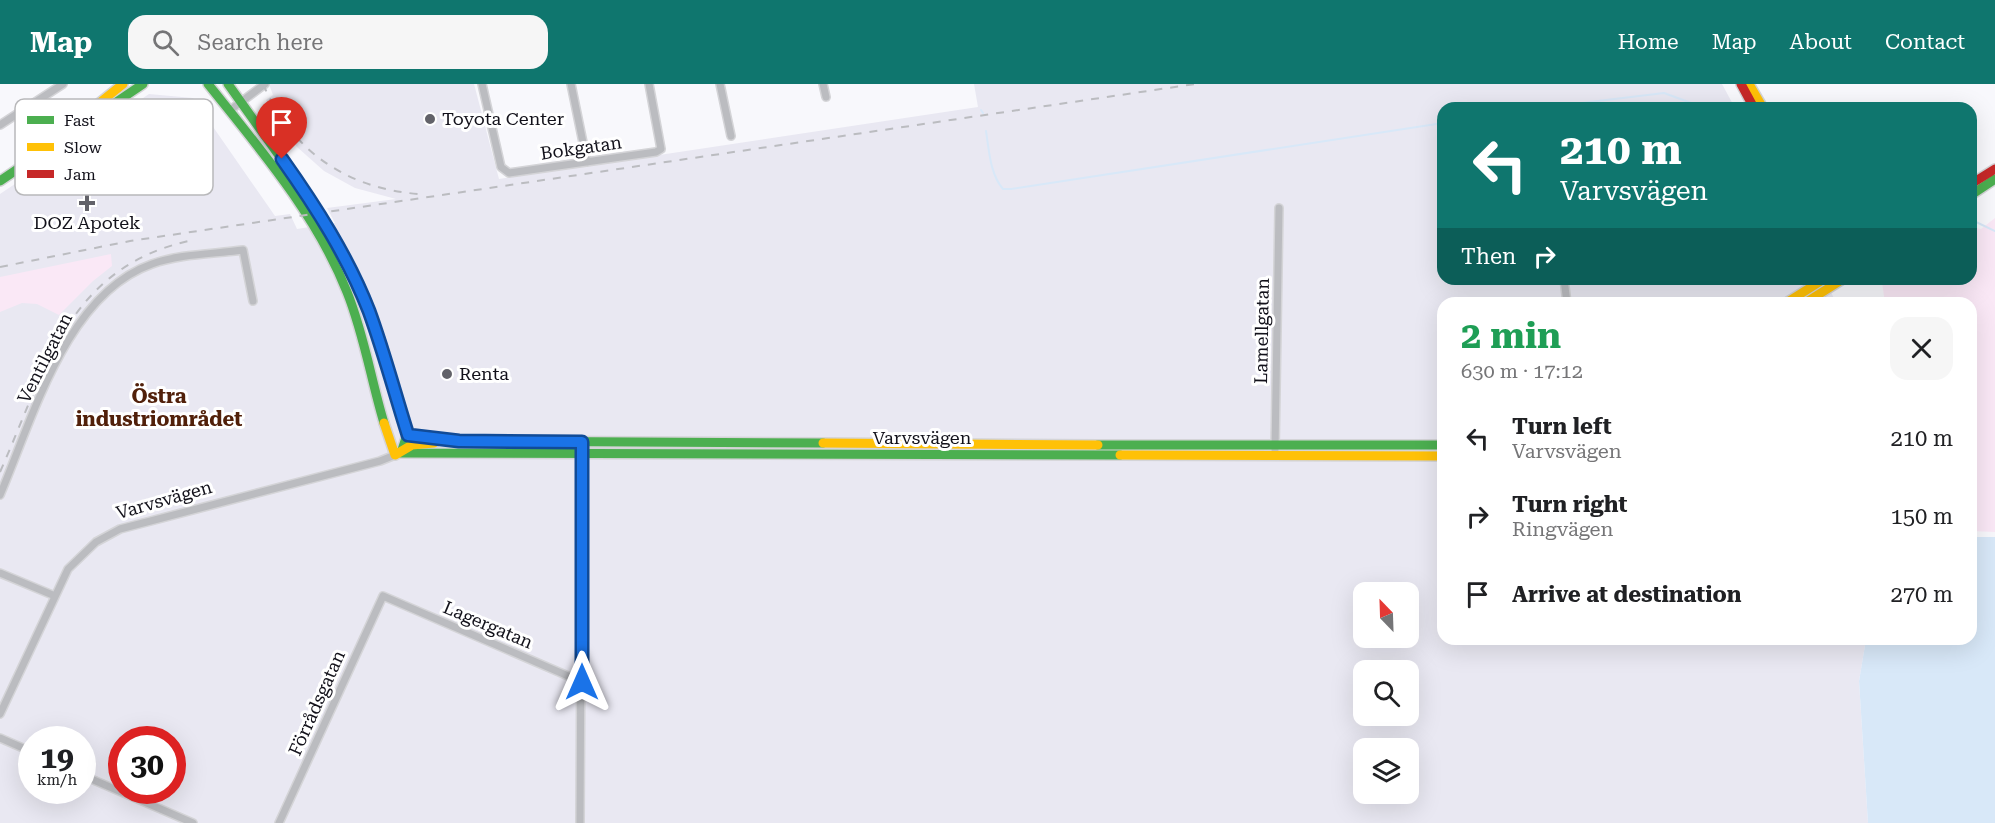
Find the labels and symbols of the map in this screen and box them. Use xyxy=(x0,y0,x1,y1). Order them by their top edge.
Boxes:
pin xyxy=(256,97,307,159)
legend xyxy=(15,99,213,195)
place label: Toyota Center xyxy=(442,108,564,129)
text: Fast xyxy=(64,111,95,130)
marker: Toyota Center xyxy=(423,112,437,126)
street label: Bokgatan xyxy=(539,131,623,164)
text: Slow xyxy=(64,138,102,157)
text: Jam xyxy=(64,165,96,184)
marker: DOZ Apotek xyxy=(80,196,94,210)
place label: DOZ Apotek xyxy=(34,212,140,233)
street label: Lamellgatan xyxy=(1250,278,1273,384)
street label: Ventilgatan xyxy=(13,309,76,406)
place label: Renta xyxy=(459,363,509,384)
marker: Renta xyxy=(440,367,454,381)
district label: Östra industriområdet xyxy=(76,383,242,431)
street label: Varvsvägen xyxy=(873,427,972,448)
street label: Varvsvägen xyxy=(114,476,215,523)
north arrow xyxy=(1353,582,1419,648)
street label: Lagergatan xyxy=(440,596,537,653)
street label: Förrådsgatan xyxy=(284,647,349,759)
position arrow xyxy=(550,650,614,714)
speed limit sign: 30 xyxy=(108,726,186,804)

